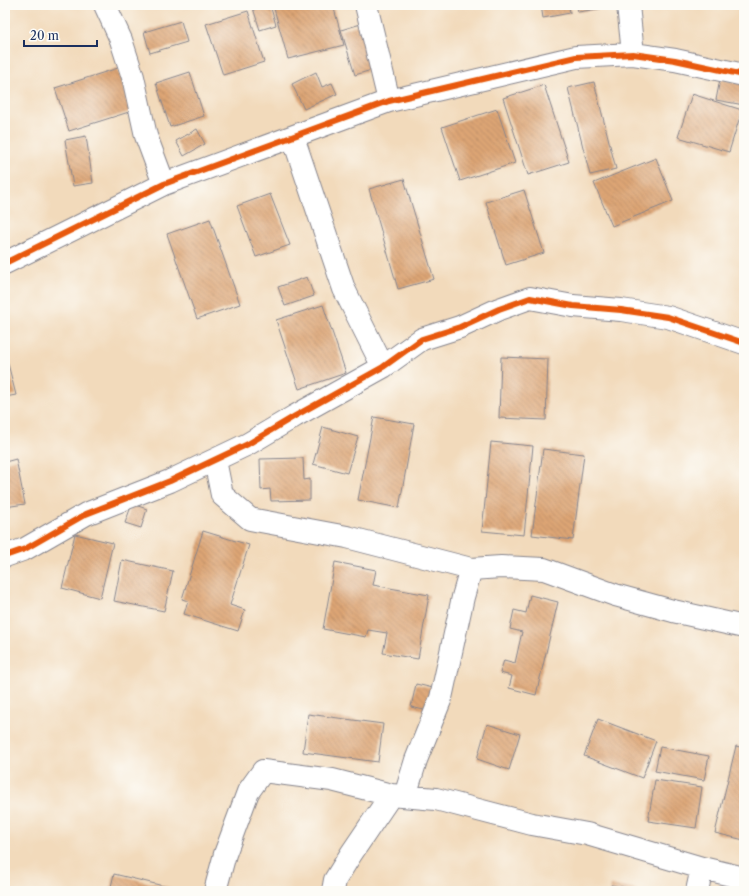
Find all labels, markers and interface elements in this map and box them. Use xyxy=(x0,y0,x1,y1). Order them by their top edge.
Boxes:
scale bar xyxy=(24,22,97,48)
text: 20 m xyxy=(30,28,59,43)

